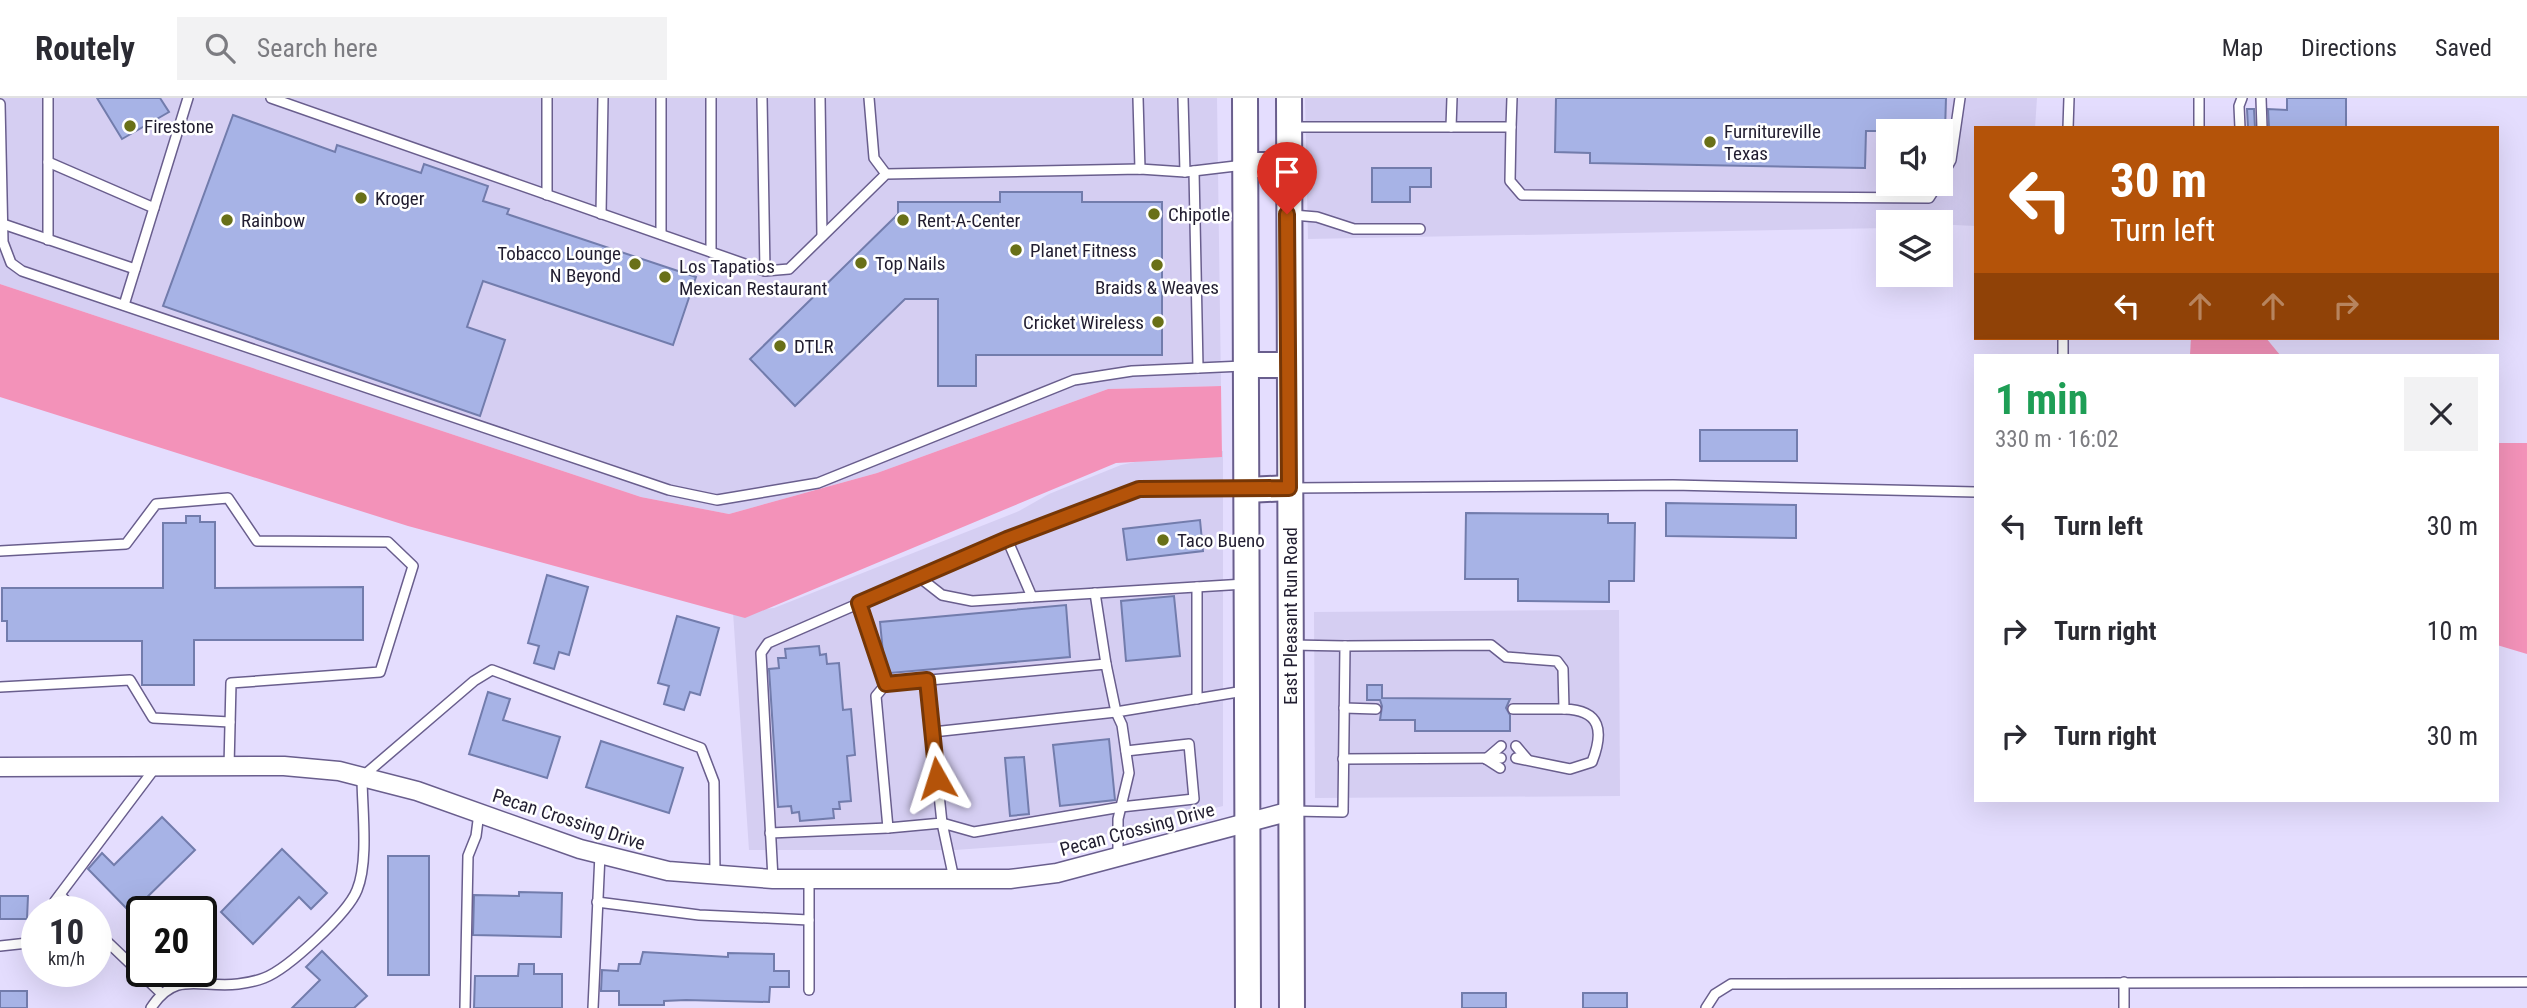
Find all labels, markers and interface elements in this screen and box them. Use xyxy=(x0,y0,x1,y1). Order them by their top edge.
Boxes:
search box xyxy=(177,17,667,80)
text: Routely xyxy=(35,29,135,68)
icon: search xyxy=(201,29,239,67)
text: Search here xyxy=(257,33,378,63)
text: Map xyxy=(2222,34,2263,62)
text: Directions xyxy=(2301,34,2397,62)
text: Saved xyxy=(2435,34,2492,62)
place label: Firestone xyxy=(144,115,214,138)
marker: Firestone xyxy=(122,118,138,134)
map controls xyxy=(1876,119,1953,287)
button: sound xyxy=(1876,119,1953,196)
place label: Furnitureville Texas xyxy=(1724,120,1821,165)
marker: Furnitureville Texas xyxy=(1702,134,1718,150)
pin xyxy=(1257,142,1317,214)
text: 30 m xyxy=(2110,152,2207,209)
icon: arrive xyxy=(1268,153,1306,191)
icon: left xyxy=(1995,154,2086,245)
place label: Kroger xyxy=(375,187,425,210)
marker: Kroger xyxy=(353,190,369,206)
place label: Chipotle xyxy=(1168,203,1230,226)
marker: Chipotle xyxy=(1146,206,1162,222)
place label: Rainbow xyxy=(241,209,305,232)
place label: Rent-A-Center xyxy=(917,209,1021,232)
button: layers xyxy=(1876,210,1953,287)
text: Turn left xyxy=(2110,211,2215,249)
marker: Rainbow xyxy=(219,212,235,228)
marker: Rent-A-Center xyxy=(895,212,911,228)
place label: Planet Fitness xyxy=(1030,239,1137,262)
place label: Tobacco Lounge N Beyond xyxy=(497,242,621,287)
marker: Planet Fitness xyxy=(1008,242,1024,258)
place label: Top Nails xyxy=(875,252,946,275)
place label: Los Tapatios Mexican Restaurant xyxy=(679,255,827,300)
marker: Top Nails xyxy=(853,255,869,271)
marker: Tobacco Lounge N Beyond xyxy=(627,256,643,272)
marker: Braids & Weaves xyxy=(1149,257,1165,273)
marker: Los Tapatios Mexican Restaurant xyxy=(657,269,673,285)
place label: Braids & Weaves xyxy=(1095,276,1219,299)
icon: left xyxy=(2108,287,2146,325)
icon: ahead xyxy=(2181,287,2219,325)
icon: ahead xyxy=(2254,287,2292,325)
icon: right xyxy=(2327,287,2365,325)
place label: Cricket Wireless xyxy=(1023,311,1144,334)
marker: Cricket Wireless xyxy=(1150,314,1166,330)
place label: DTLR xyxy=(794,335,834,358)
marker: DTLR xyxy=(772,338,788,354)
text: 1 min xyxy=(1995,375,2088,424)
button: close xyxy=(2404,377,2478,451)
text: 330 m · 16:02 xyxy=(1995,426,2119,453)
icon: left xyxy=(1995,507,2033,545)
text: Turn left xyxy=(2054,511,2143,541)
text: 30 m xyxy=(2427,511,2478,541)
street label: East Pleasant Run Road xyxy=(1279,527,1302,705)
place label: Taco Bueno xyxy=(1177,529,1265,552)
marker: Taco Bueno xyxy=(1155,532,1171,548)
icon: right xyxy=(1995,612,2033,650)
text: Turn right xyxy=(2054,616,2156,646)
text: 10 m xyxy=(2427,616,2478,646)
icon: right xyxy=(1995,717,2033,755)
text: Turn right xyxy=(2054,721,2156,751)
text: 30 m xyxy=(2427,721,2478,751)
position arrow xyxy=(900,741,974,815)
street label: Pecan Crossing Drive xyxy=(490,784,648,855)
street label: Pecan Crossing Drive xyxy=(1057,798,1217,861)
speed limit sign: 20 xyxy=(126,896,217,987)
text: 10 xyxy=(49,912,84,953)
text: km/h xyxy=(48,948,85,969)

